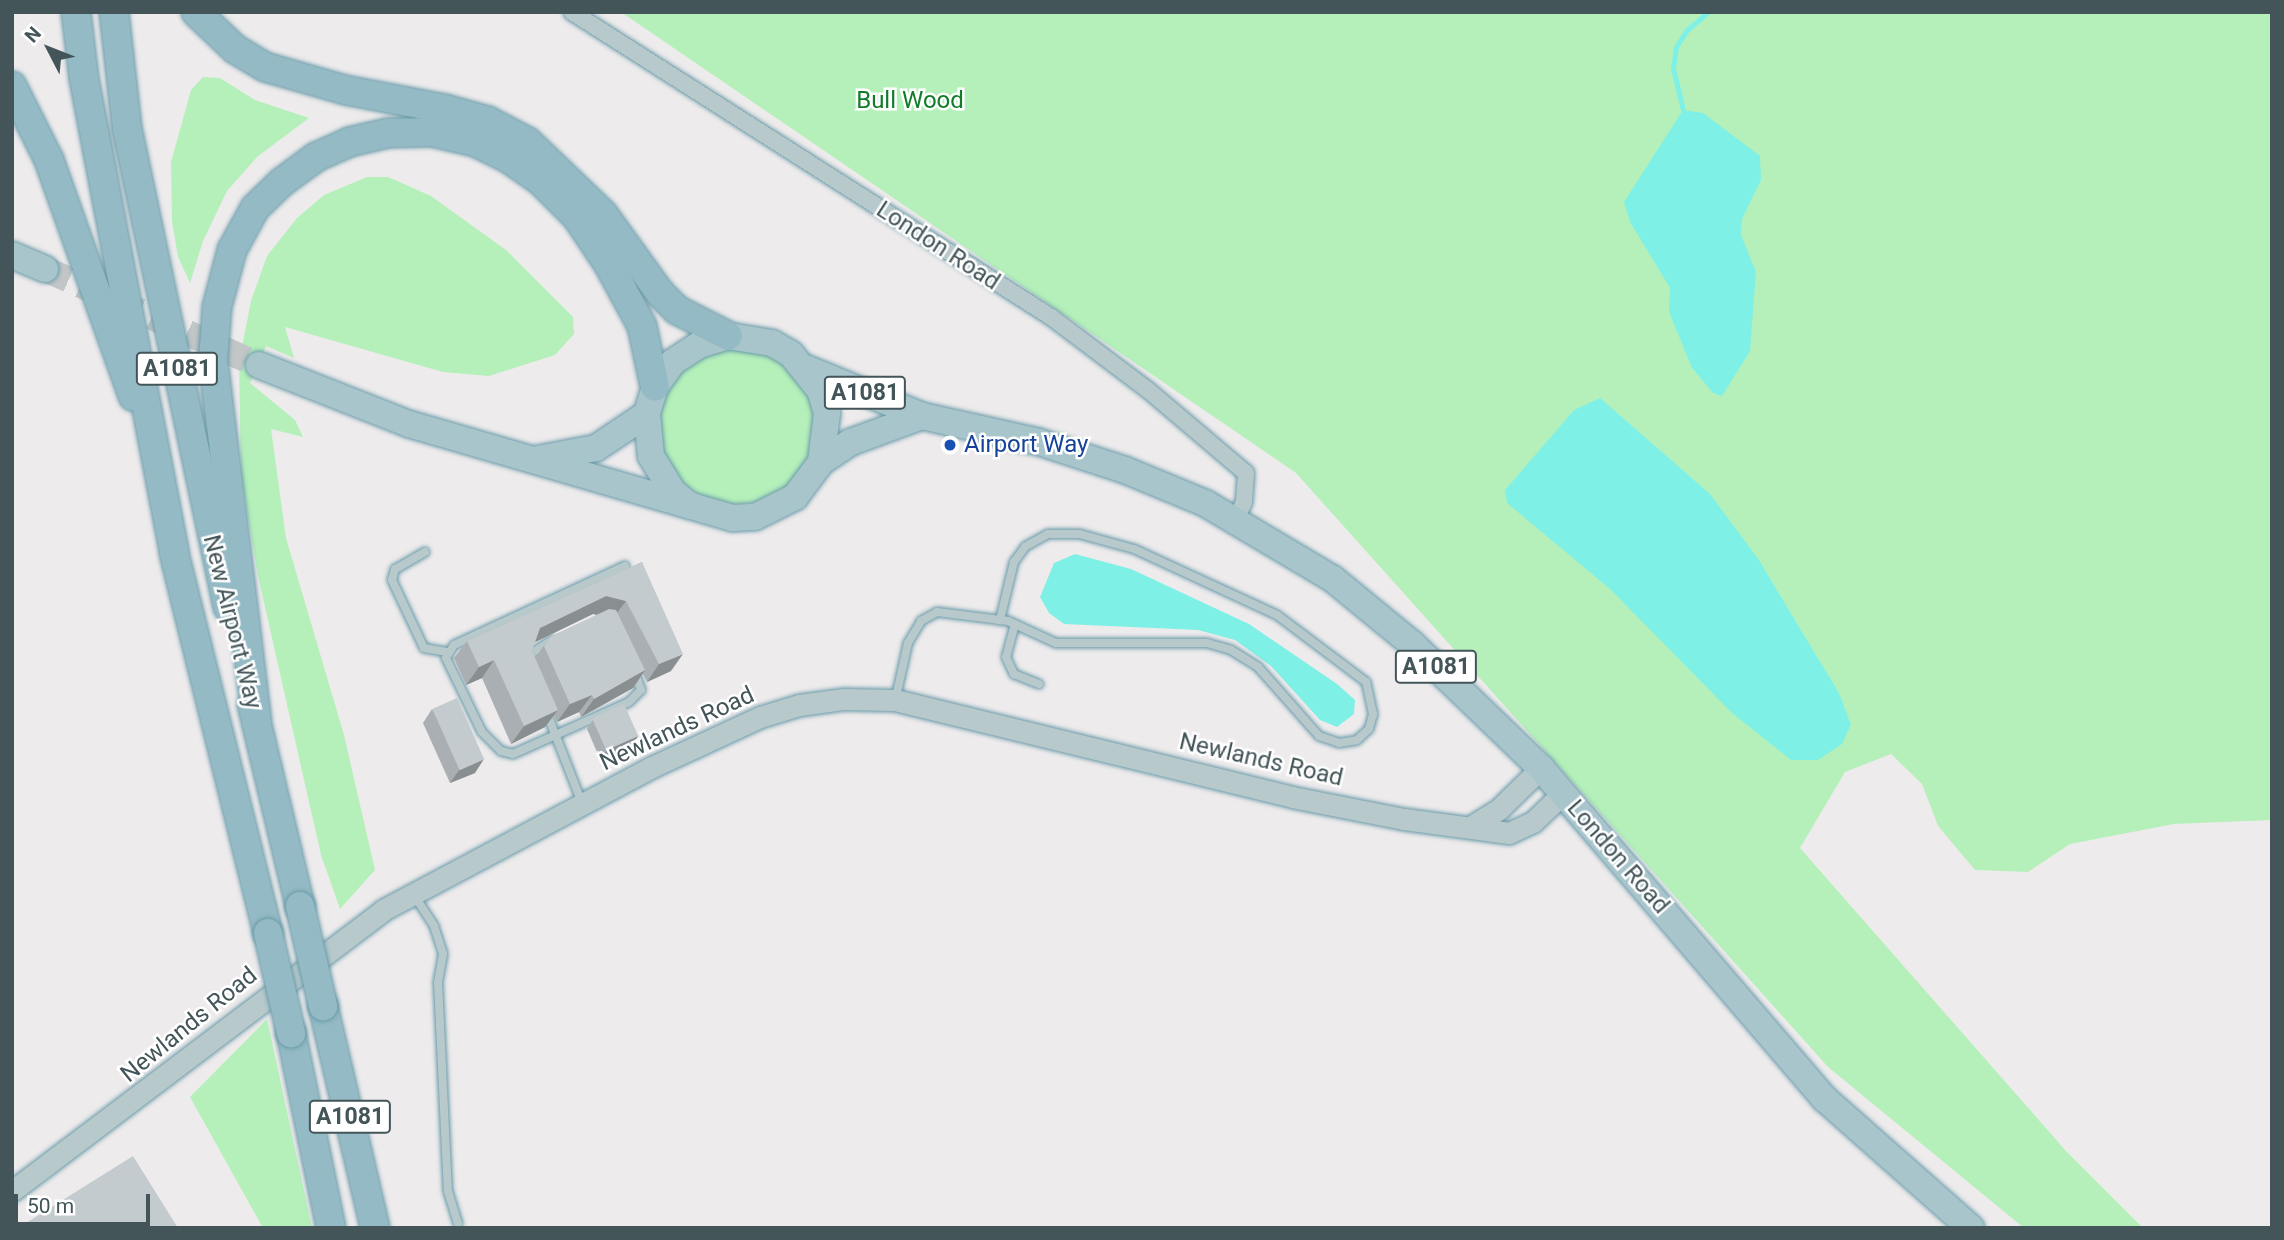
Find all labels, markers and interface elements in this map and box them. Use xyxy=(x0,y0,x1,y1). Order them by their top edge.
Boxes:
north arrow xyxy=(14,14,84,84)
text: N xyxy=(20,22,46,47)
park label: Bull Wood xyxy=(856,87,964,115)
street label: London Road xyxy=(871,195,1005,297)
road number: A1081 xyxy=(135,350,219,388)
road number: A1081 xyxy=(823,374,907,412)
place label: Airport Way xyxy=(964,431,1088,459)
marker: Airport Way xyxy=(942,437,958,453)
street label: New Airport Way xyxy=(196,532,268,712)
road number: A1081 xyxy=(1394,648,1478,687)
street label: Newlands Road xyxy=(595,681,759,777)
street label: Newlands Road xyxy=(1176,727,1346,793)
street label: London Road xyxy=(1561,794,1675,920)
street label: Newlands Road xyxy=(115,961,263,1089)
road number: A1081 xyxy=(308,1098,392,1136)
scale bar xyxy=(18,1180,154,1224)
text: 50 m xyxy=(27,1194,74,1218)

